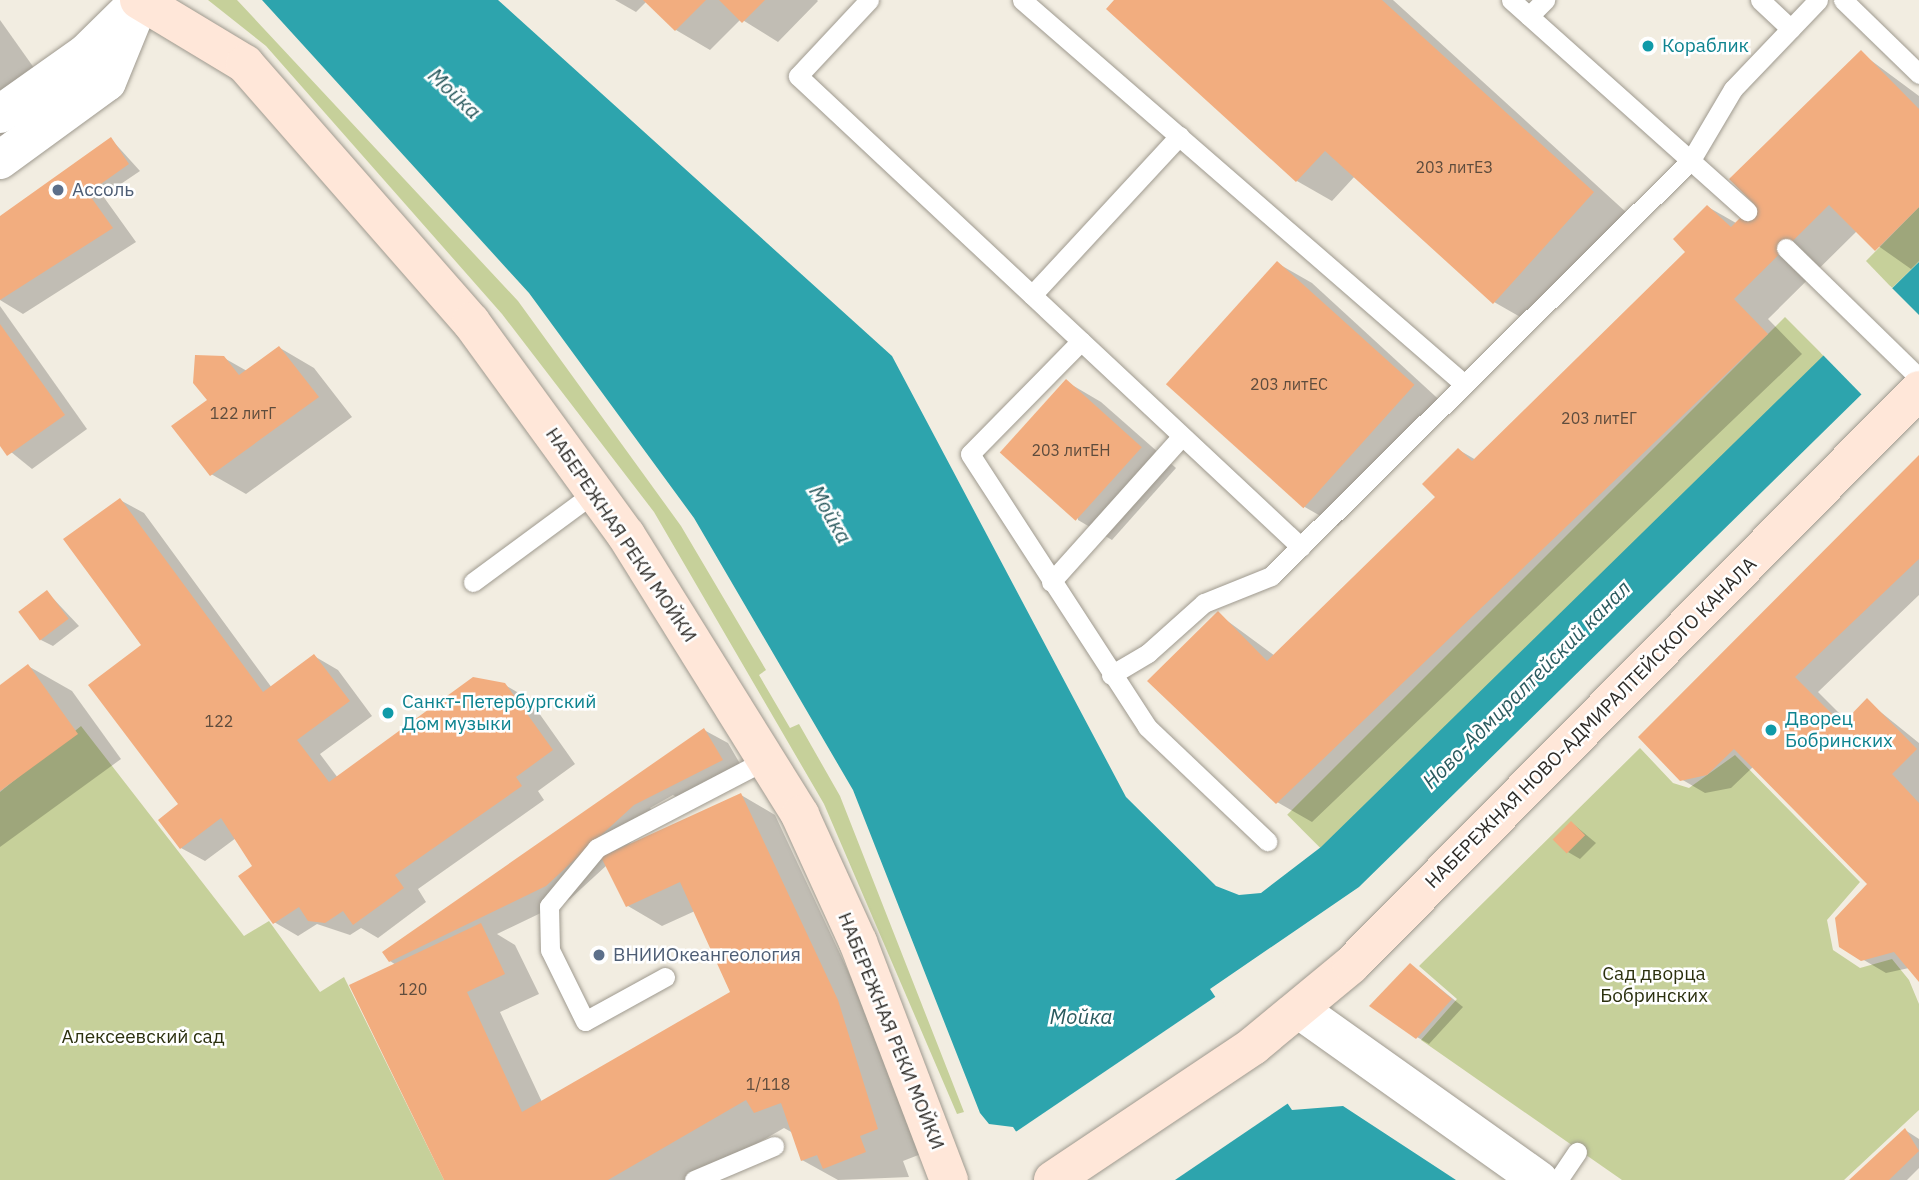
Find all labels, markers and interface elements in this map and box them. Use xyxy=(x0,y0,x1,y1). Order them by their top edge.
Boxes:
place label: Кораблик xyxy=(1662,35,1749,57)
marker: Кораблик xyxy=(1640,38,1656,54)
water label: Мойка xyxy=(423,62,487,124)
house number: 203 литЕЗ xyxy=(1415,157,1493,177)
place label: Ассоль xyxy=(72,179,134,201)
marker: Ассоль xyxy=(50,182,66,198)
house number: 203 литЕС xyxy=(1250,374,1328,394)
house number: 122 литГ xyxy=(210,403,276,423)
house number: 203 литЕГ xyxy=(1561,408,1637,428)
street label: НАБЕРЕЖНАЯ РЕКИ МОЙКИ xyxy=(541,423,701,647)
house number: 203 литЕН xyxy=(1031,440,1111,460)
water label: Мойка xyxy=(804,481,858,547)
street label: НАБЕРЕЖНАЯ НОВО-АДМИРАЛТЕЙСКОГО КАНАЛА xyxy=(1421,553,1761,893)
water label: Ново-Адмиралтейский канал xyxy=(1417,575,1635,793)
place label: Санкт-Петербургский Дом музыки xyxy=(402,691,596,735)
marker: Санкт-Петербургский Дом музыки xyxy=(380,705,396,721)
place label: Дворец Бобринских xyxy=(1785,708,1893,752)
house number: 122 xyxy=(205,711,233,731)
marker: Дворец Бобринских xyxy=(1763,722,1779,738)
street label: НАБЕРЕЖНАЯ РЕКИ МОЙКИ xyxy=(833,909,949,1153)
place label: ВНИИОкеангеология xyxy=(613,944,801,966)
marker: ВНИИОкеангеология xyxy=(591,947,607,963)
park label: Сад дворца Бобринских xyxy=(1600,963,1708,1007)
house number: 120 xyxy=(399,979,427,999)
water label: Мойка xyxy=(1050,1003,1112,1029)
park label: Алексеевский сад xyxy=(62,1026,224,1048)
house number: 1/118 xyxy=(746,1074,790,1094)

